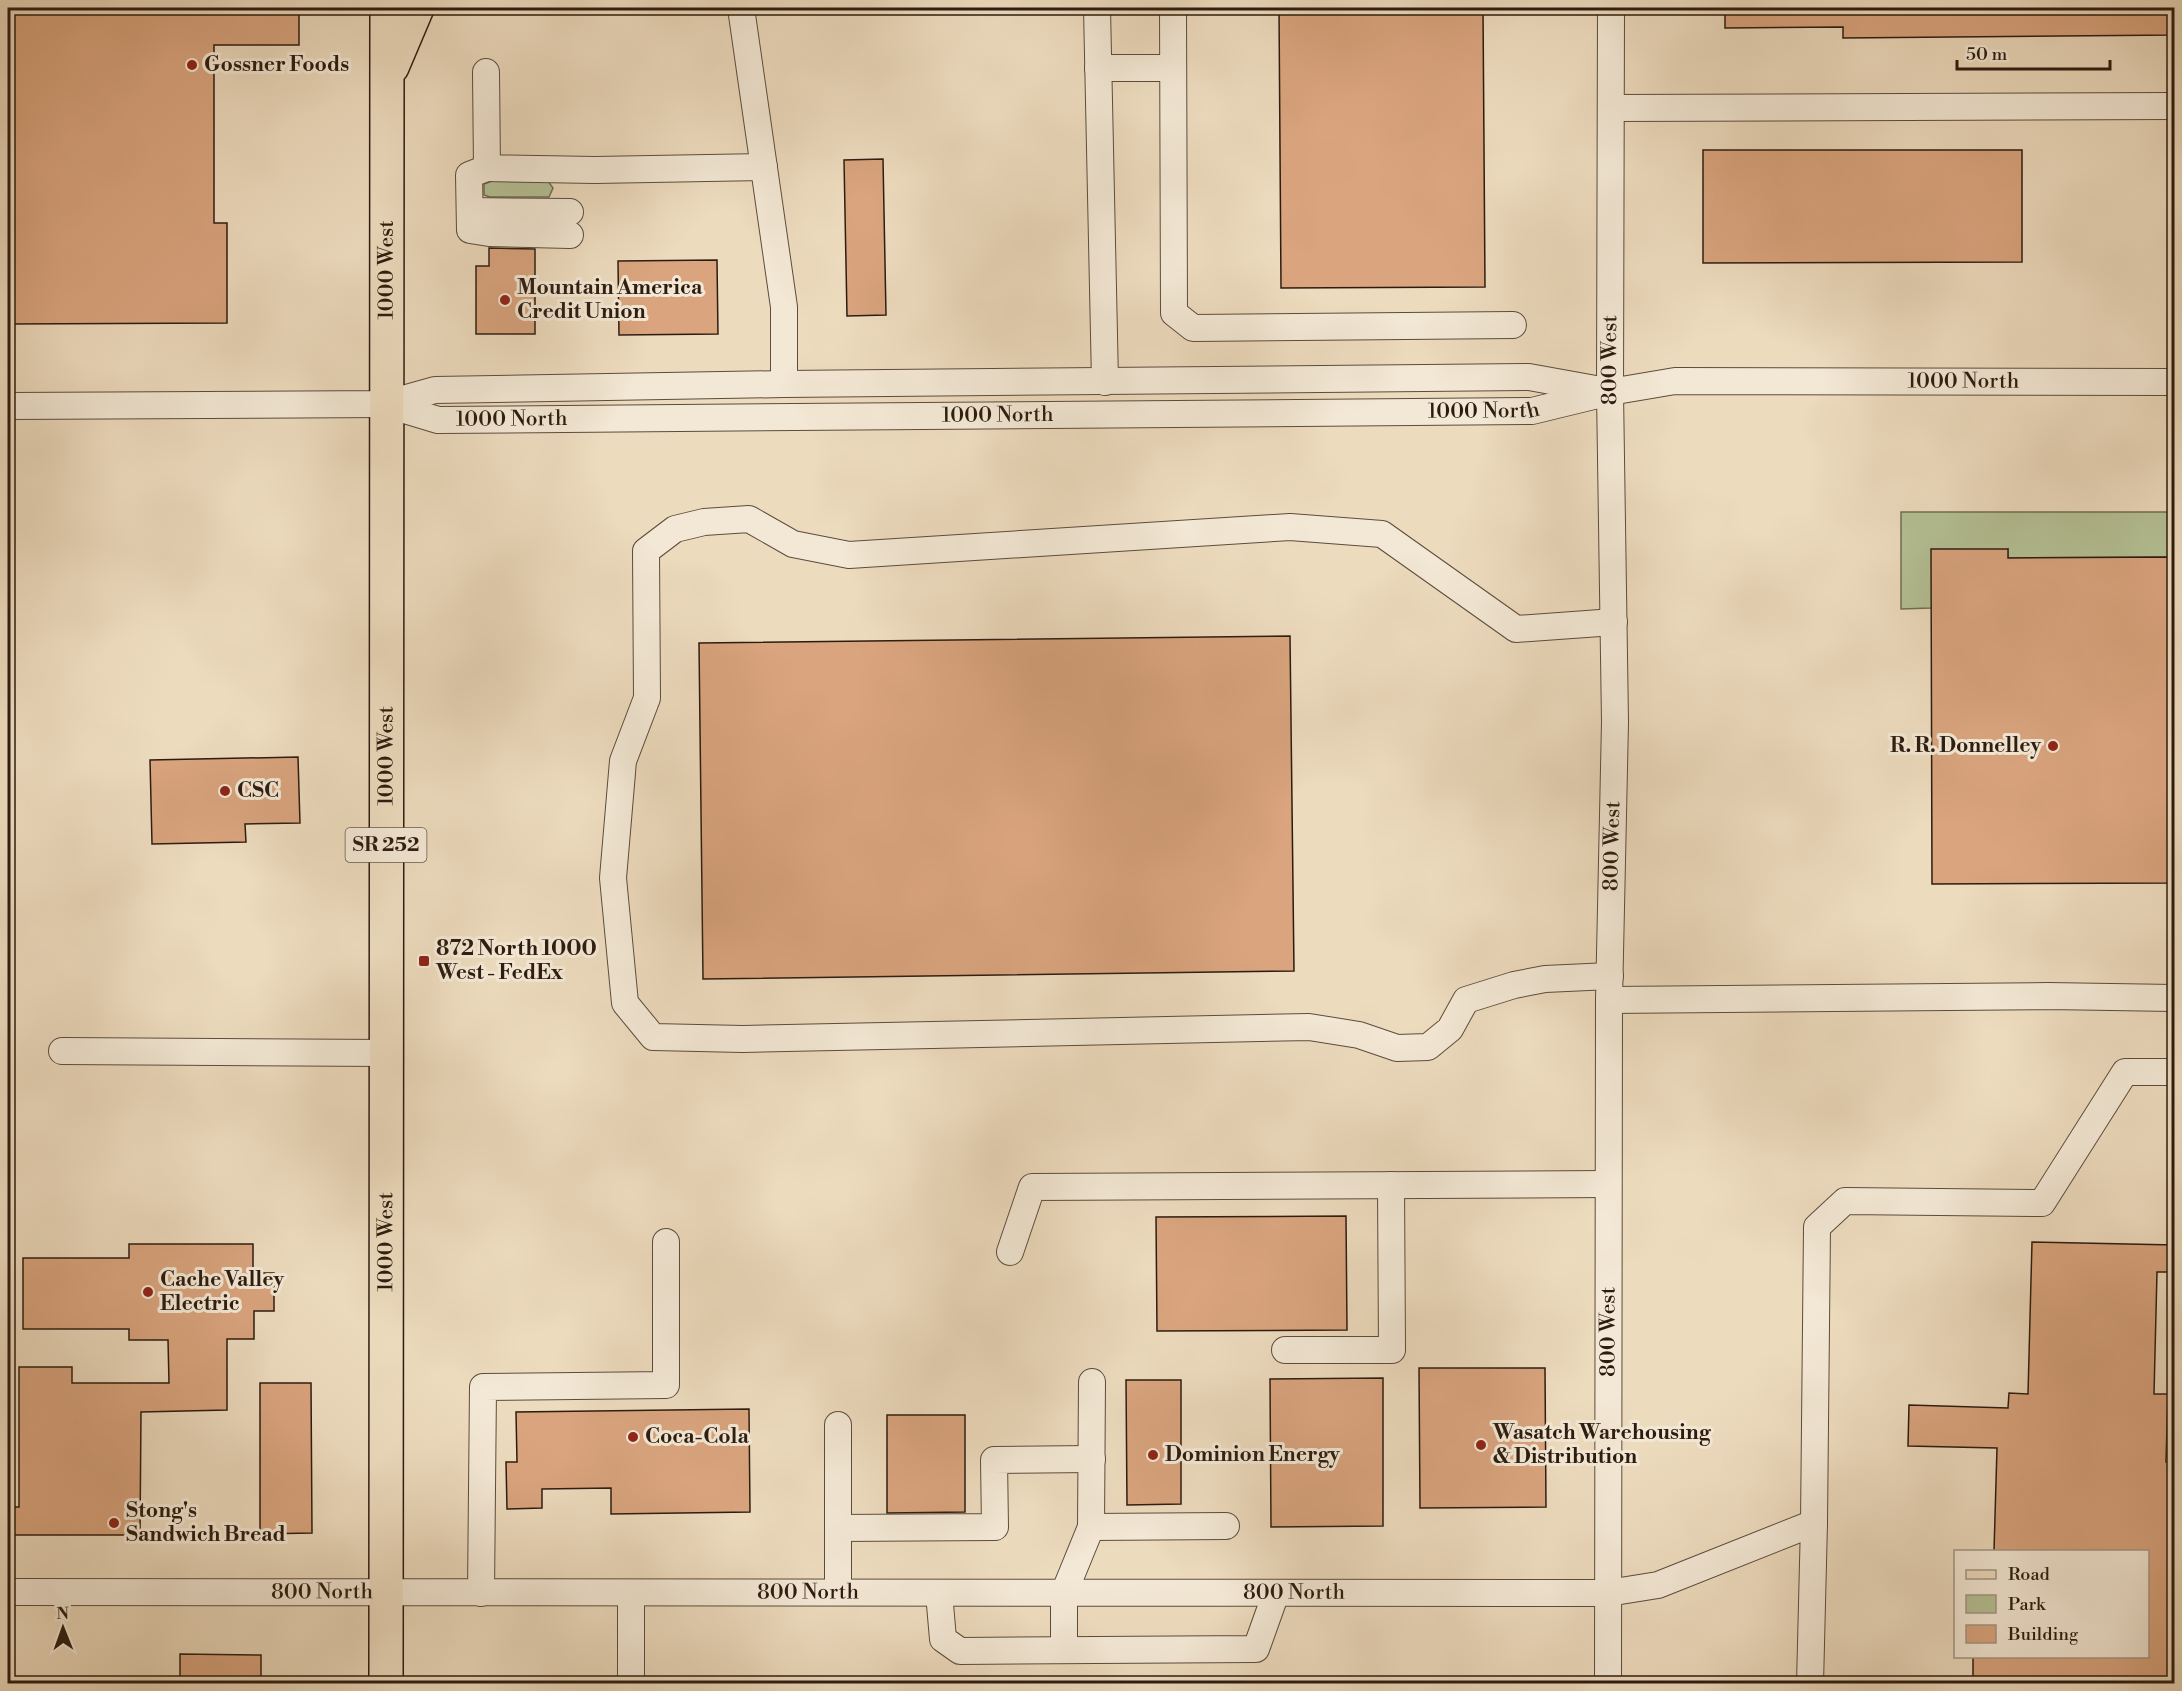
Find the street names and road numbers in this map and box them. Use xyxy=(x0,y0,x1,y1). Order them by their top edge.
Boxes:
street label: 1000 West xyxy=(374,220,400,320)
street label: 800 West xyxy=(1597,314,1623,405)
street label: 1000 North xyxy=(1908,368,2020,395)
street label: 1000 North xyxy=(1428,397,1543,425)
street label: 1000 North xyxy=(942,402,1054,429)
street label: 1000 North xyxy=(456,406,568,433)
street label: 1000 West xyxy=(374,706,400,806)
street label: 800 West xyxy=(1598,800,1626,891)
road number: SR 252 xyxy=(346,828,426,862)
street label: 1000 West xyxy=(373,1192,399,1292)
street label: 800 West xyxy=(1595,1286,1622,1377)
street label: 800 North xyxy=(271,1579,374,1605)
street label: 800 North xyxy=(757,1579,860,1606)
street label: 800 North xyxy=(1243,1580,1346,1606)

